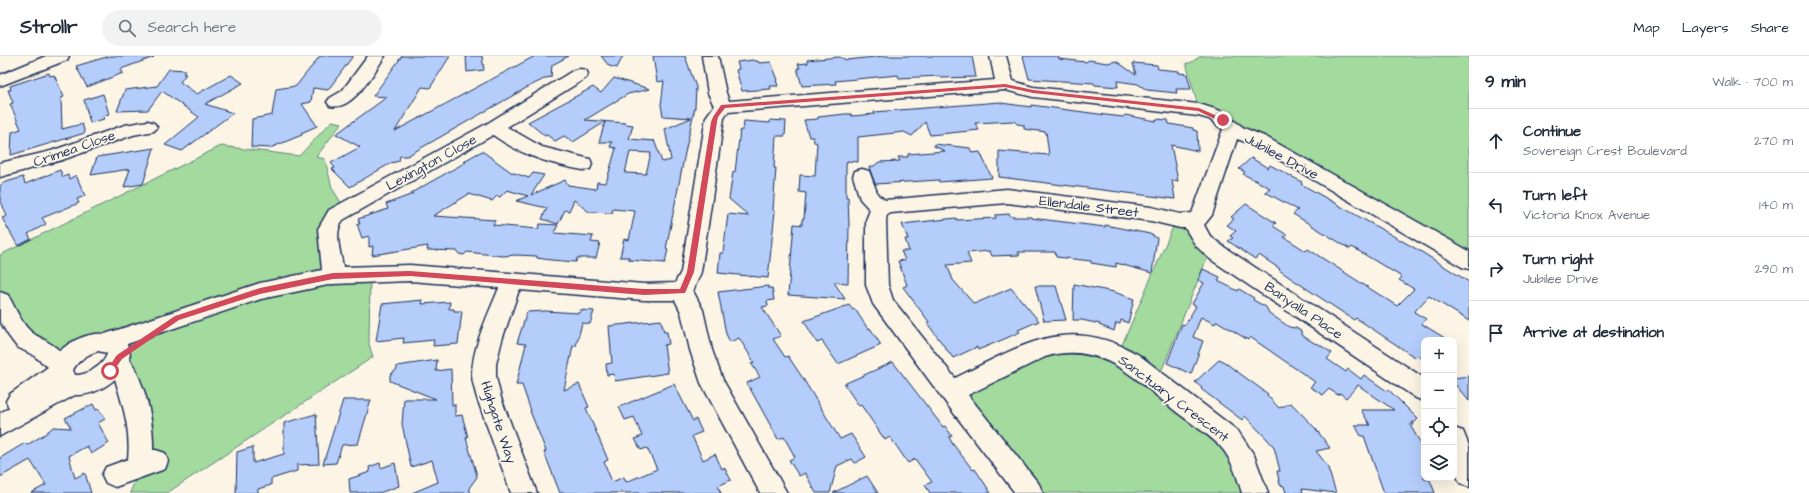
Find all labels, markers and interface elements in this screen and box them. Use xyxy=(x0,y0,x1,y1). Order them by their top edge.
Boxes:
search box xyxy=(102,10,382,46)
text: Strollr xyxy=(20,14,78,41)
icon: search xyxy=(116,17,138,39)
text: Search here xyxy=(148,17,236,38)
text: Map xyxy=(1633,18,1660,38)
text: Layers xyxy=(1682,18,1729,38)
text: Share xyxy=(1751,18,1789,38)
text: 9 min xyxy=(1485,70,1526,94)
text: Walk · 700 m xyxy=(1712,73,1793,91)
route end xyxy=(1214,111,1232,129)
text: Continue xyxy=(1523,121,1581,142)
street label: Crimea Close xyxy=(31,125,118,172)
street label: Lexington Close xyxy=(382,129,481,196)
street label: Jubilee Drive xyxy=(1241,129,1322,185)
icon: ahead xyxy=(1485,130,1507,152)
text: 270 m xyxy=(1754,132,1793,150)
text: Sovereign Crest Boulevard xyxy=(1523,142,1687,160)
text: Turn left xyxy=(1523,185,1587,206)
street label: Ellendale Street xyxy=(1038,191,1140,223)
icon: left xyxy=(1485,194,1507,216)
text: 140 m xyxy=(1759,196,1793,214)
text: Victoria Knox Avenue xyxy=(1523,206,1650,224)
text: Turn right xyxy=(1523,249,1594,270)
icon: right xyxy=(1485,258,1507,280)
text: 290 m xyxy=(1755,260,1793,278)
text: Jubilee Drive xyxy=(1523,270,1598,288)
street label: Banyalla Place xyxy=(1260,277,1347,345)
icon: arrive xyxy=(1485,322,1507,344)
text: Arrive at destination xyxy=(1523,322,1664,343)
map controls xyxy=(1421,337,1457,481)
button: + xyxy=(1421,337,1457,373)
street label: Sanctuary Crescent xyxy=(1114,350,1233,447)
route start xyxy=(101,362,119,380)
button: − xyxy=(1421,373,1457,409)
street label: Highgate Way xyxy=(475,378,521,467)
button: locate xyxy=(1421,409,1457,445)
button: layers xyxy=(1421,445,1457,481)

